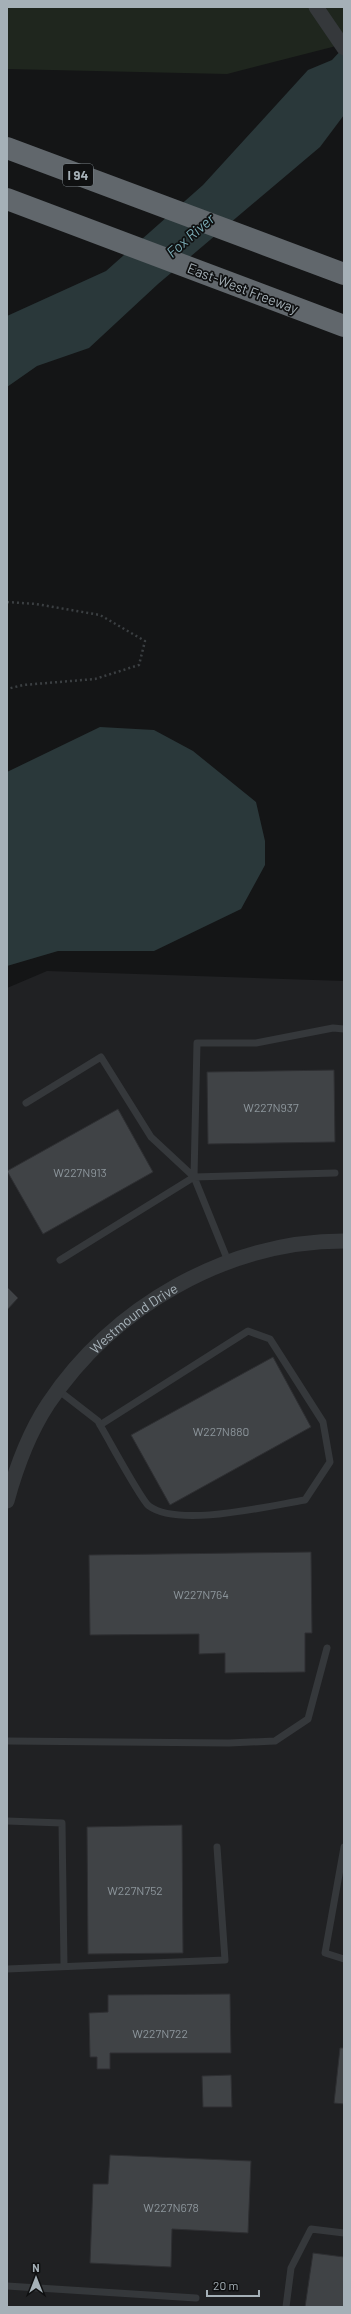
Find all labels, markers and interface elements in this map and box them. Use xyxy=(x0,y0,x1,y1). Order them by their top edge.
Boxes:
road number: I 94 xyxy=(63,164,93,186)
water label: Fox River xyxy=(162,209,218,261)
street label: East-West Freeway xyxy=(185,259,301,317)
house number: W227N937 xyxy=(243,1100,299,1114)
house number: W227N913 xyxy=(53,1165,107,1179)
street label: Westmound Drive xyxy=(86,1279,180,1357)
house number: W227N880 xyxy=(193,1424,249,1438)
house number: W227N764 xyxy=(173,1587,229,1601)
house number: W227N752 xyxy=(107,1883,163,1897)
house number: W227N722 xyxy=(132,2026,188,2040)
house number: W227N678 xyxy=(143,2200,199,2214)
north arrow xyxy=(16,2258,56,2298)
text: N xyxy=(32,2261,40,2274)
scale bar xyxy=(207,2272,259,2298)
text: 20 m xyxy=(213,2278,239,2292)

